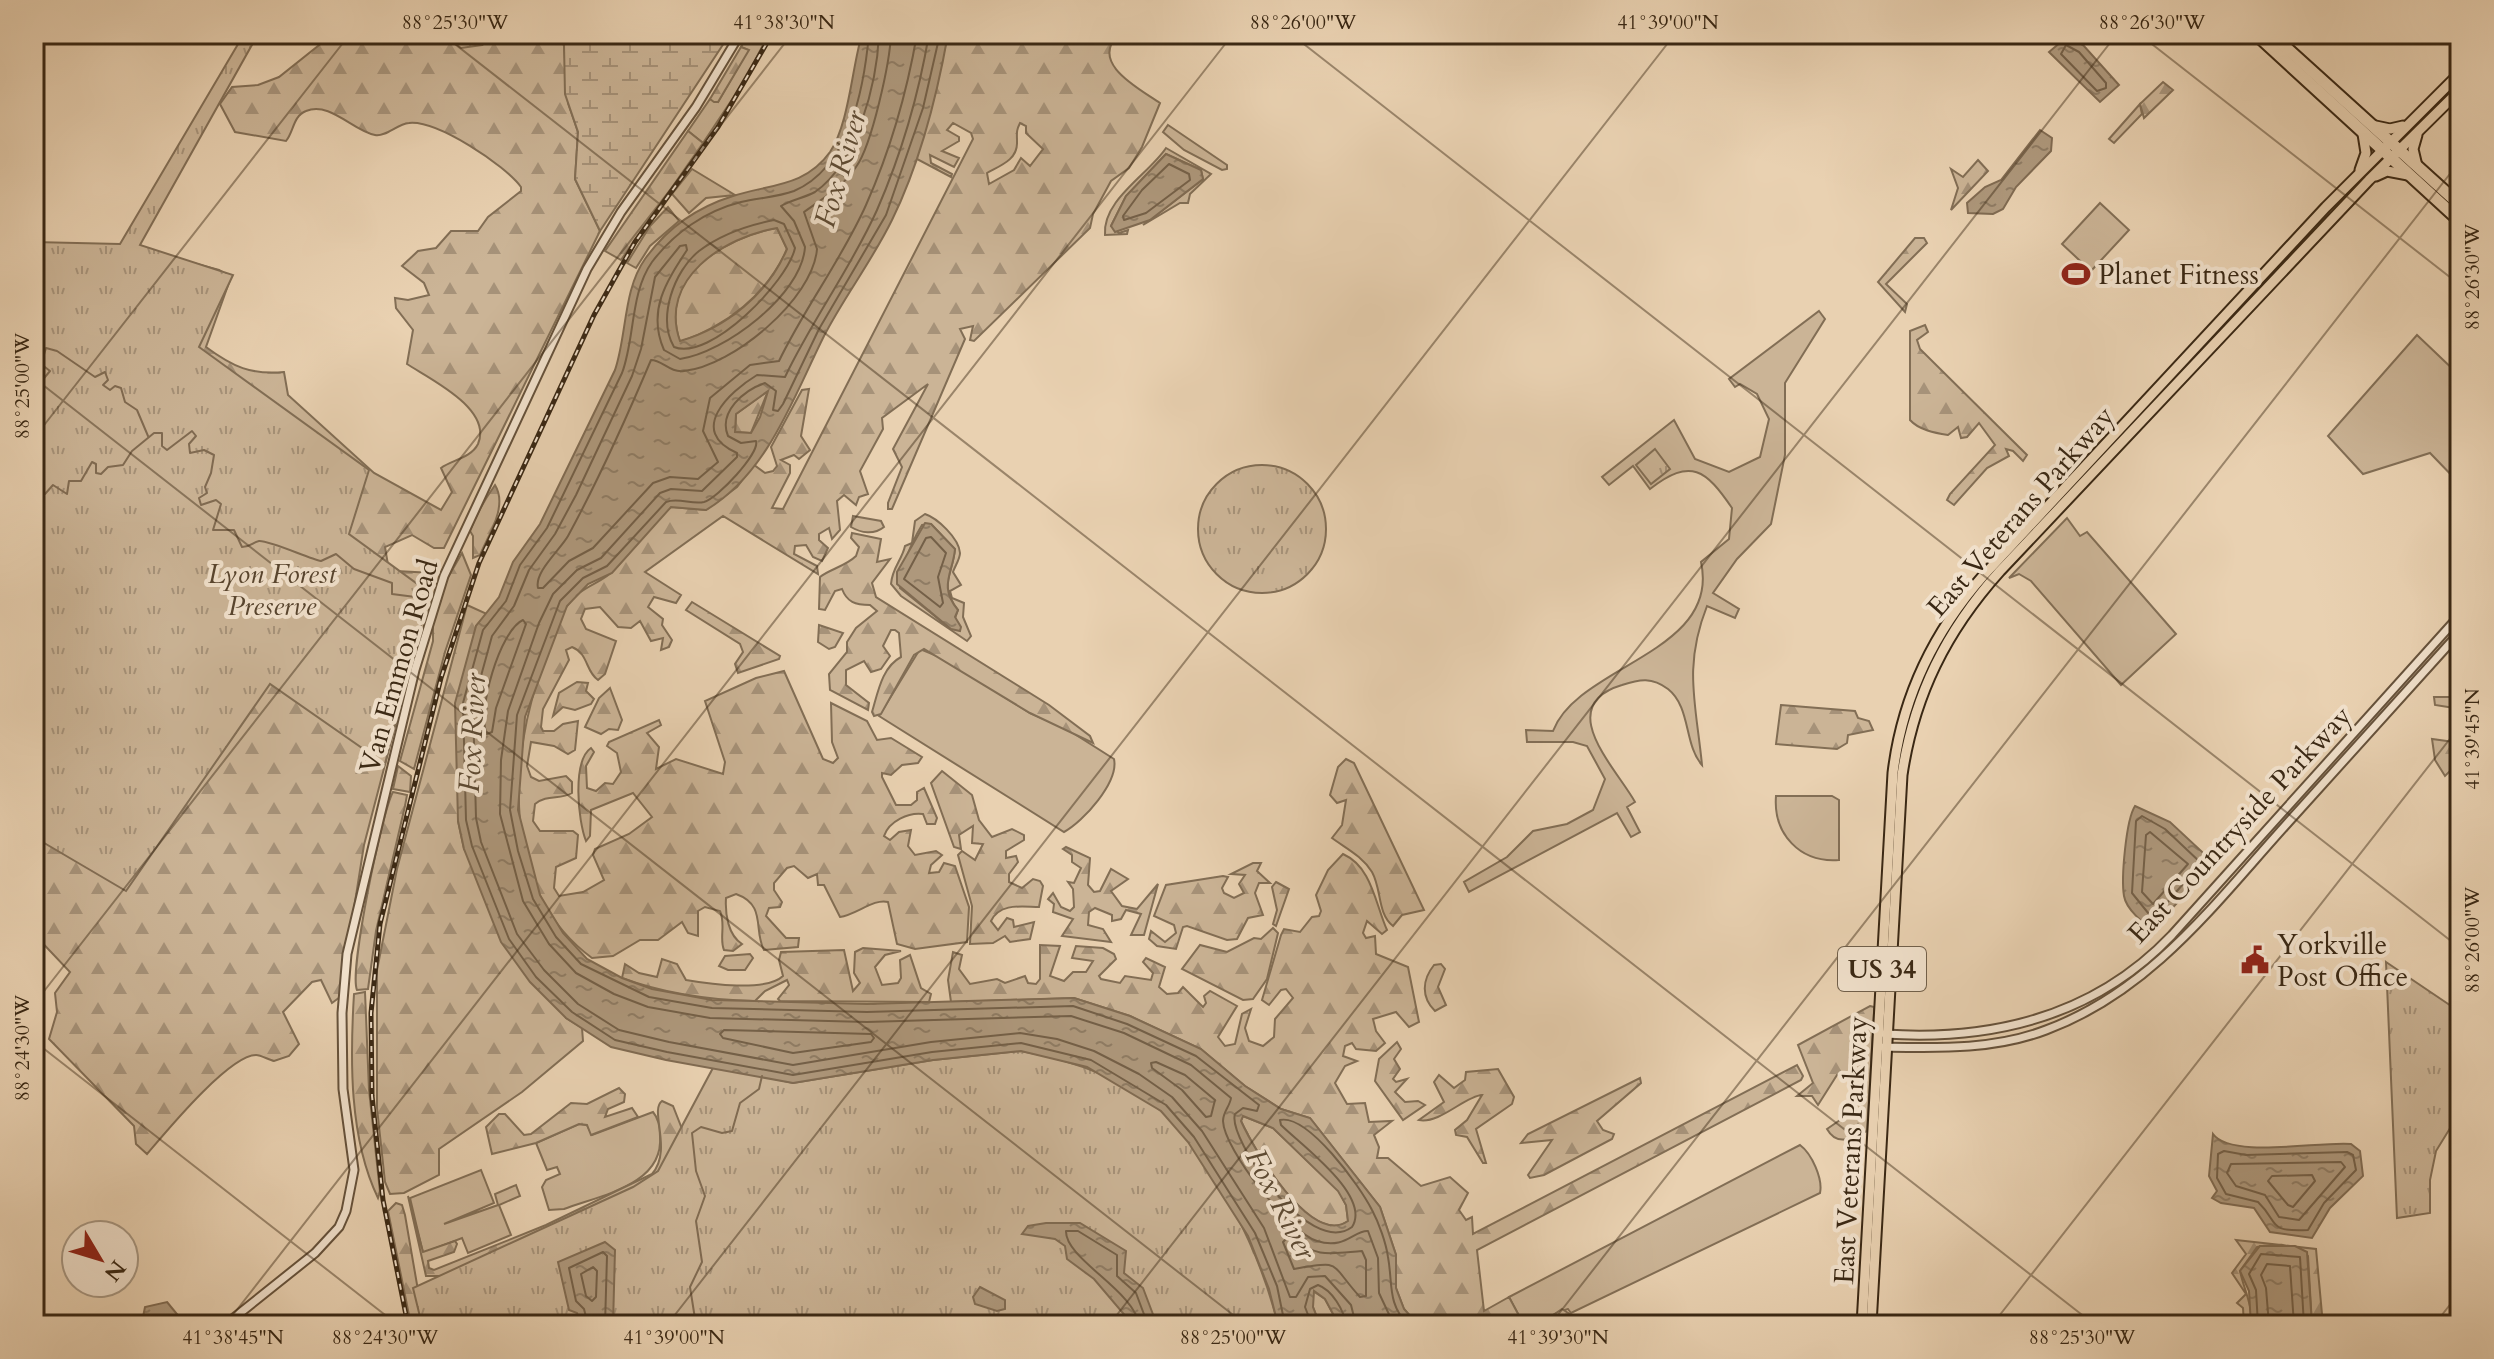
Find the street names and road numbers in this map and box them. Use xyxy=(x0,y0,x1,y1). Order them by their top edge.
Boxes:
street label: East Veterans Parkway xyxy=(1918,398,2123,625)
street label: Van Emmon Road xyxy=(350,555,448,778)
street label: East Countryside Parkway xyxy=(2119,697,2360,952)
road number: US 34 xyxy=(1838,947,1926,991)
street label: East Veterans Parkway xyxy=(1825,1015,1877,1285)

